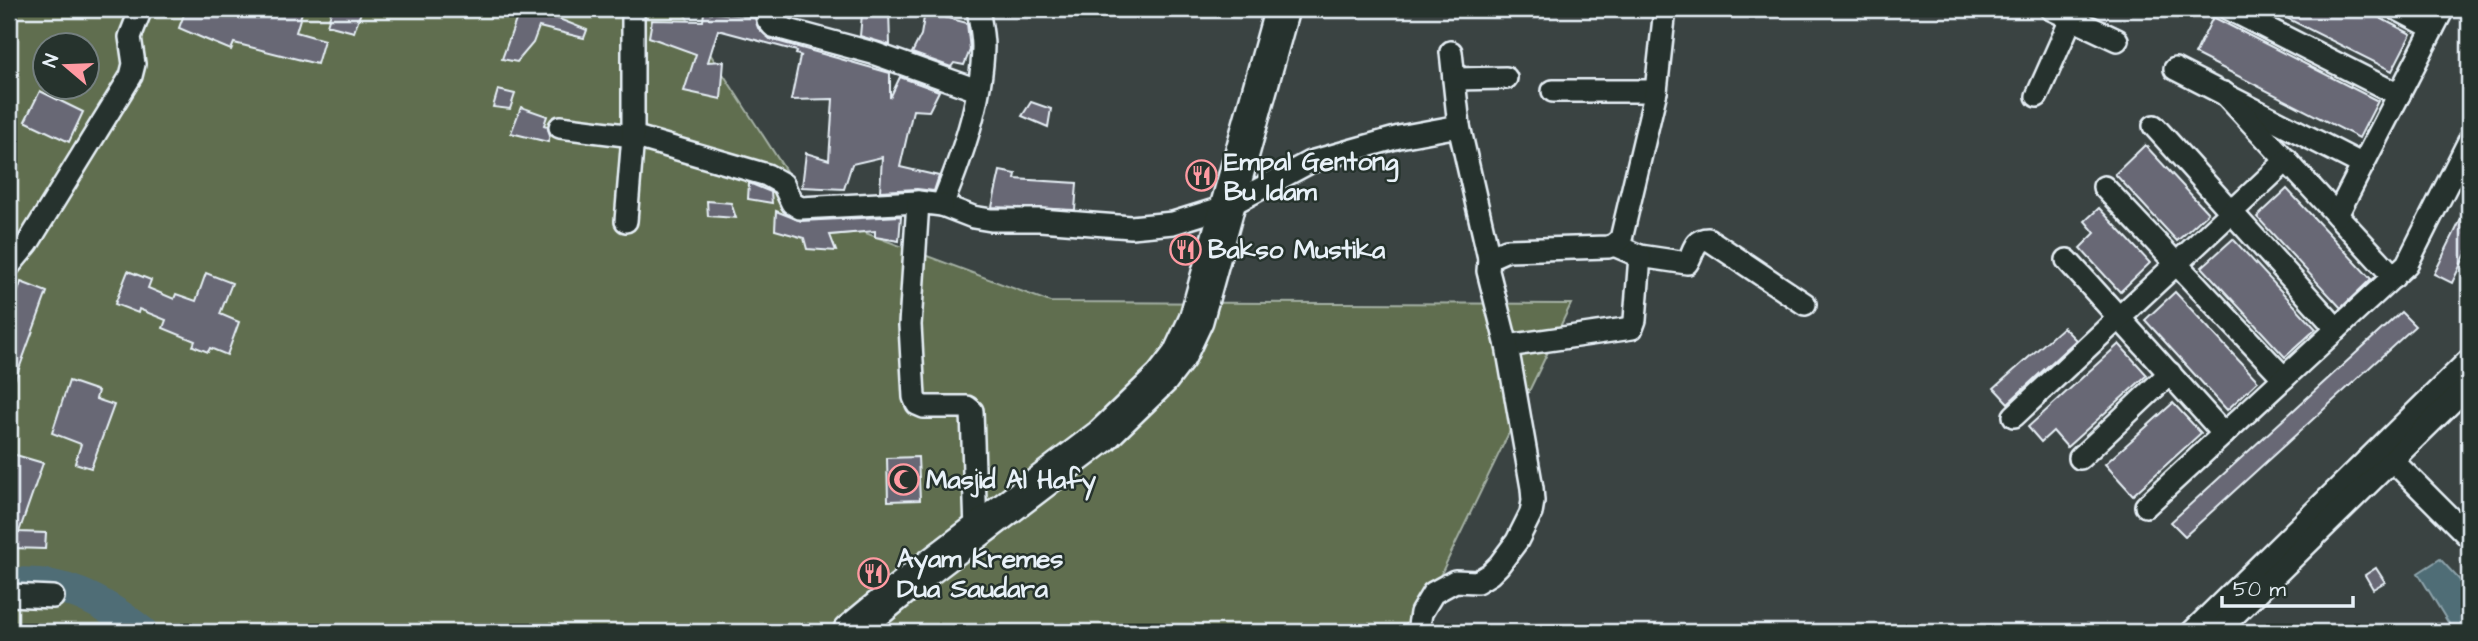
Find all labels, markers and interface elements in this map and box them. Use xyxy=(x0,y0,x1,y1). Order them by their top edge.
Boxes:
north arrow xyxy=(32,32,102,102)
text: N xyxy=(37,51,66,71)
place label: Empal Gentong Bu Idam xyxy=(1224,144,1399,210)
restaurant icon: Empal Gentong Bu Idam xyxy=(1184,159,1218,193)
restaurant icon: Bakso Mustika xyxy=(1168,232,1202,266)
place label: Bakso Mustika xyxy=(1208,232,1386,268)
mosque icon: Masjid Al Hafy xyxy=(886,462,920,496)
place label: Masjid Al Hafy xyxy=(926,462,1097,501)
place label: Ayam Kremes Dua Saudara xyxy=(897,541,1063,607)
restaurant icon: Ayam Kremes Dua Saudara xyxy=(857,556,891,590)
scale bar xyxy=(2222,564,2354,608)
text: 50 m xyxy=(2233,575,2287,604)

